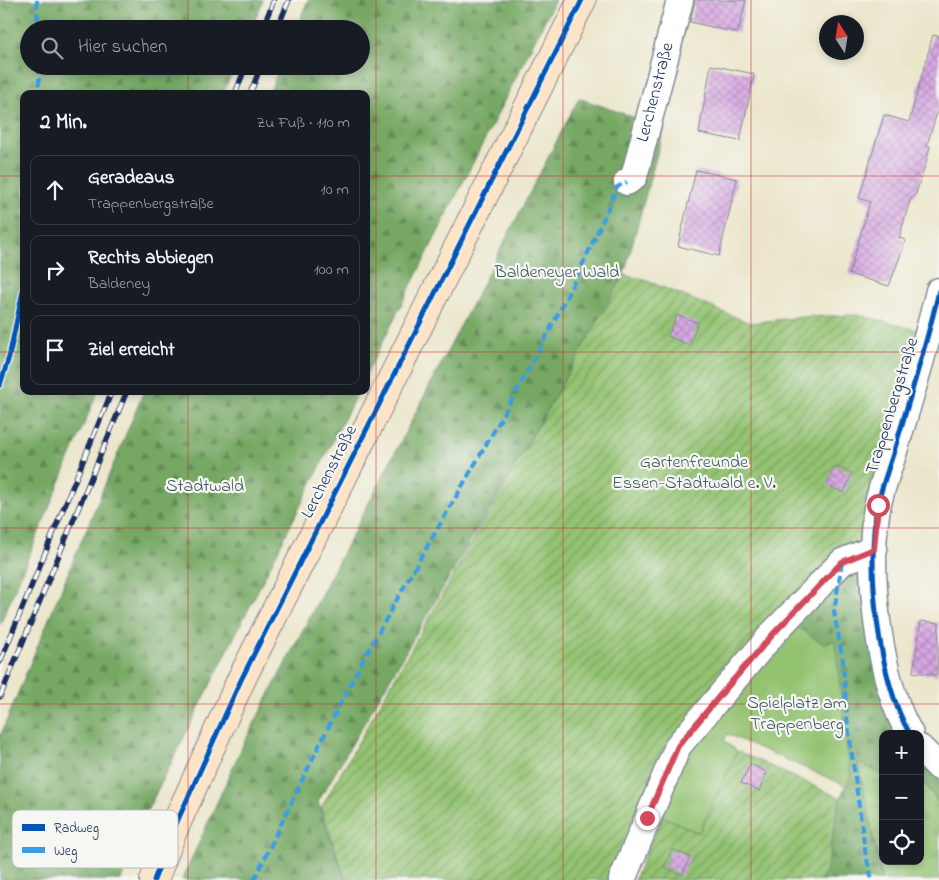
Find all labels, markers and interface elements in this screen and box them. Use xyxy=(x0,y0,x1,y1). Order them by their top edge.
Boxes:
north arrow xyxy=(819,15,864,60)
search box xyxy=(20,20,370,75)
icon: search xyxy=(38,34,66,62)
text: Hier suchen xyxy=(78,34,167,61)
street label: Lerchenstraße xyxy=(631,39,682,145)
text: 2 Min. xyxy=(40,108,87,138)
text: Zu Fuß · 110 m xyxy=(256,111,350,135)
text: Geradeaus xyxy=(88,165,175,192)
icon: ahead xyxy=(41,176,69,204)
text: 10 m xyxy=(321,178,349,202)
text: Trappenbergstraße xyxy=(88,192,214,216)
text: Rechts abbiegen xyxy=(88,245,213,272)
icon: right xyxy=(41,256,69,284)
text: 100 m xyxy=(314,258,349,282)
park label: Baldeneyer Wald xyxy=(494,260,619,286)
text: Baldeney xyxy=(88,272,150,296)
street label: Trappenbergstraße xyxy=(860,334,927,478)
icon: arrive xyxy=(41,336,69,364)
text: Ziel erreicht xyxy=(88,337,175,364)
street label: Lerchenstraße xyxy=(295,420,365,523)
park label: Gartenfreunde Essen-Stadtwald e. V. xyxy=(612,450,776,497)
park label: Stadtwald xyxy=(166,474,244,500)
route start xyxy=(867,494,890,517)
park label: Spielplatz am Trappenberg xyxy=(747,691,847,739)
map controls xyxy=(879,730,924,865)
button: + xyxy=(879,730,924,775)
button: − xyxy=(879,775,924,820)
route end xyxy=(636,807,659,830)
legend xyxy=(12,810,178,868)
text: Radweg xyxy=(54,818,99,840)
button: locate xyxy=(879,820,924,865)
text: Weg xyxy=(54,841,77,863)

